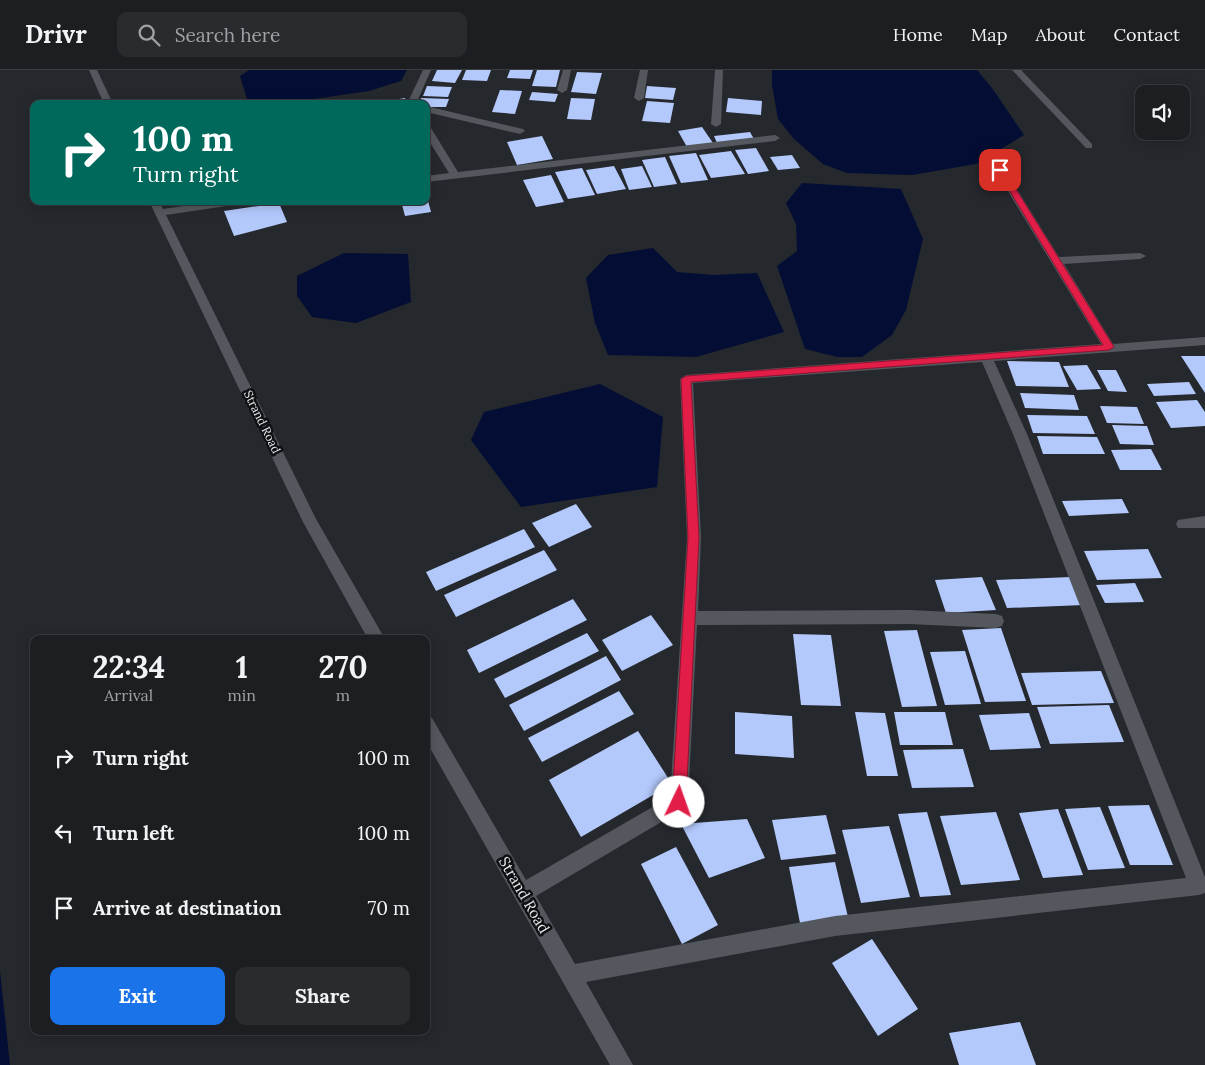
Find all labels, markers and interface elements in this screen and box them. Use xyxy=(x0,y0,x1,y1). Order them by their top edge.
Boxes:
search box xyxy=(117,12,467,57)
text: Drivr xyxy=(25,19,87,50)
icon: search xyxy=(135,21,163,49)
text: Search here xyxy=(175,23,280,47)
text: Home xyxy=(893,23,943,46)
text: Map xyxy=(971,23,1007,46)
text: About xyxy=(1035,23,1085,46)
text: Contact xyxy=(1113,23,1180,46)
map controls xyxy=(1135,85,1190,140)
button: sound xyxy=(1135,85,1190,140)
text: 100 m xyxy=(133,116,233,161)
icon: right xyxy=(50,120,115,185)
pin xyxy=(979,149,1021,191)
icon: arrive xyxy=(986,156,1014,184)
text: Turn right xyxy=(133,160,238,188)
street label: Strand Road xyxy=(241,388,284,456)
text: 22:34 xyxy=(92,648,165,686)
text: 1 xyxy=(236,648,248,686)
text: 270 xyxy=(318,648,368,686)
text: Arrival xyxy=(104,685,153,705)
text: min xyxy=(228,685,256,705)
text: m xyxy=(336,685,350,705)
icon: right xyxy=(50,744,78,772)
text: Turn right xyxy=(93,746,189,770)
text: 100 m xyxy=(358,746,410,770)
position arrow xyxy=(652,775,704,827)
icon: left xyxy=(50,819,78,847)
text: Turn left xyxy=(93,821,174,845)
text: 100 m xyxy=(358,821,410,845)
street label: Strand Road xyxy=(495,853,554,936)
icon: arrive xyxy=(50,894,78,922)
text: Arrive at destination xyxy=(93,896,282,920)
text: 70 m xyxy=(367,896,410,920)
button: Exit xyxy=(50,967,225,1025)
button: Share xyxy=(235,967,410,1025)

